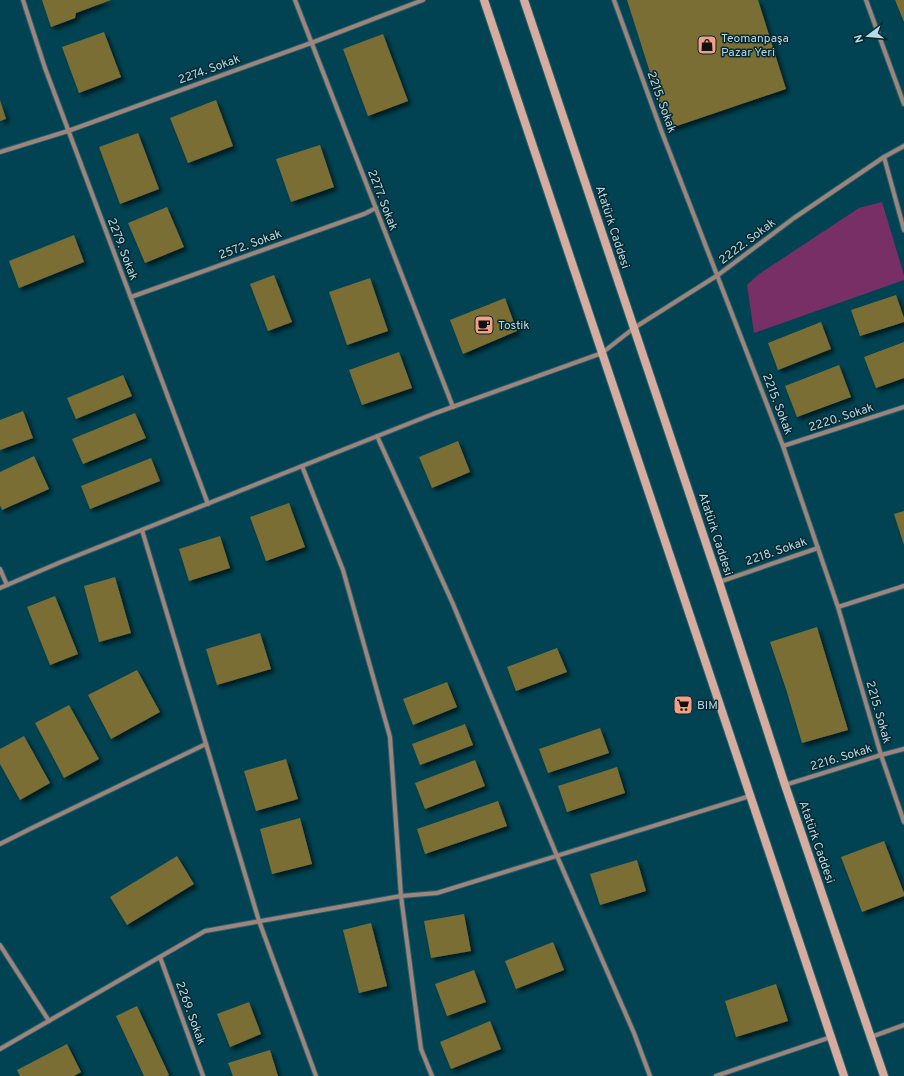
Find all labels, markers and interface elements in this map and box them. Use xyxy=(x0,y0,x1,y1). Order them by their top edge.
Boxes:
north arrow xyxy=(848,16,888,56)
place label: Teomanpaşa Pazar Yeri xyxy=(721,31,789,61)
text: N xyxy=(852,33,867,44)
shop icon: Teomanpaşa Pazar Yeri xyxy=(696,34,718,56)
street label: 2274. Sokak xyxy=(176,51,243,89)
street label: 2215. Sokak xyxy=(643,69,680,135)
street label: 2277. Sokak xyxy=(363,167,401,233)
street label: Atatürk Caddesi xyxy=(591,184,633,271)
street label: 2222. Sokak xyxy=(716,215,779,268)
street label: 2279. Sokak xyxy=(103,216,141,283)
street label: 2572. Sokak xyxy=(217,226,284,264)
cafe icon: Tostik xyxy=(473,314,495,336)
place label: Tostik xyxy=(498,318,530,334)
street label: 2215. Sokak xyxy=(758,371,796,437)
street label: 2220. Sokak xyxy=(807,400,876,436)
street label: Atatürk Caddesi xyxy=(694,491,736,578)
street label: 2218. Sokak xyxy=(743,534,809,570)
street label: 2215. Sokak xyxy=(861,679,895,746)
supermarket icon: BIM xyxy=(672,694,694,716)
place label: BIM xyxy=(697,698,718,714)
street label: 2216. Sokak xyxy=(808,741,874,775)
street label: Atatürk Caddesi xyxy=(794,799,838,886)
street label: 2269. Sokak xyxy=(171,979,209,1047)

